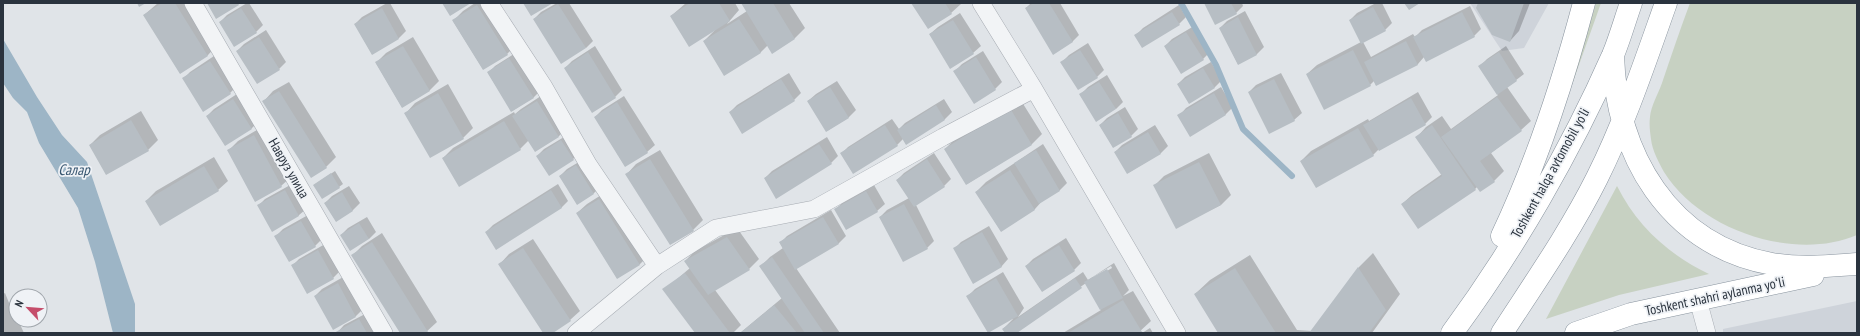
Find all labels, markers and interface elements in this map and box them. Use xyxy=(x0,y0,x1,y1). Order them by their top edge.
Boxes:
street label: Toshkent halqa avtomobil yo'li xyxy=(1507,105,1593,241)
street label: Навруз улица xyxy=(265,135,313,201)
water label: Салар xyxy=(58,160,91,179)
street label: Toshkent shahri aylanma yoʻli xyxy=(1643,272,1787,320)
north arrow xyxy=(8,288,48,328)
text: N xyxy=(11,298,27,309)

